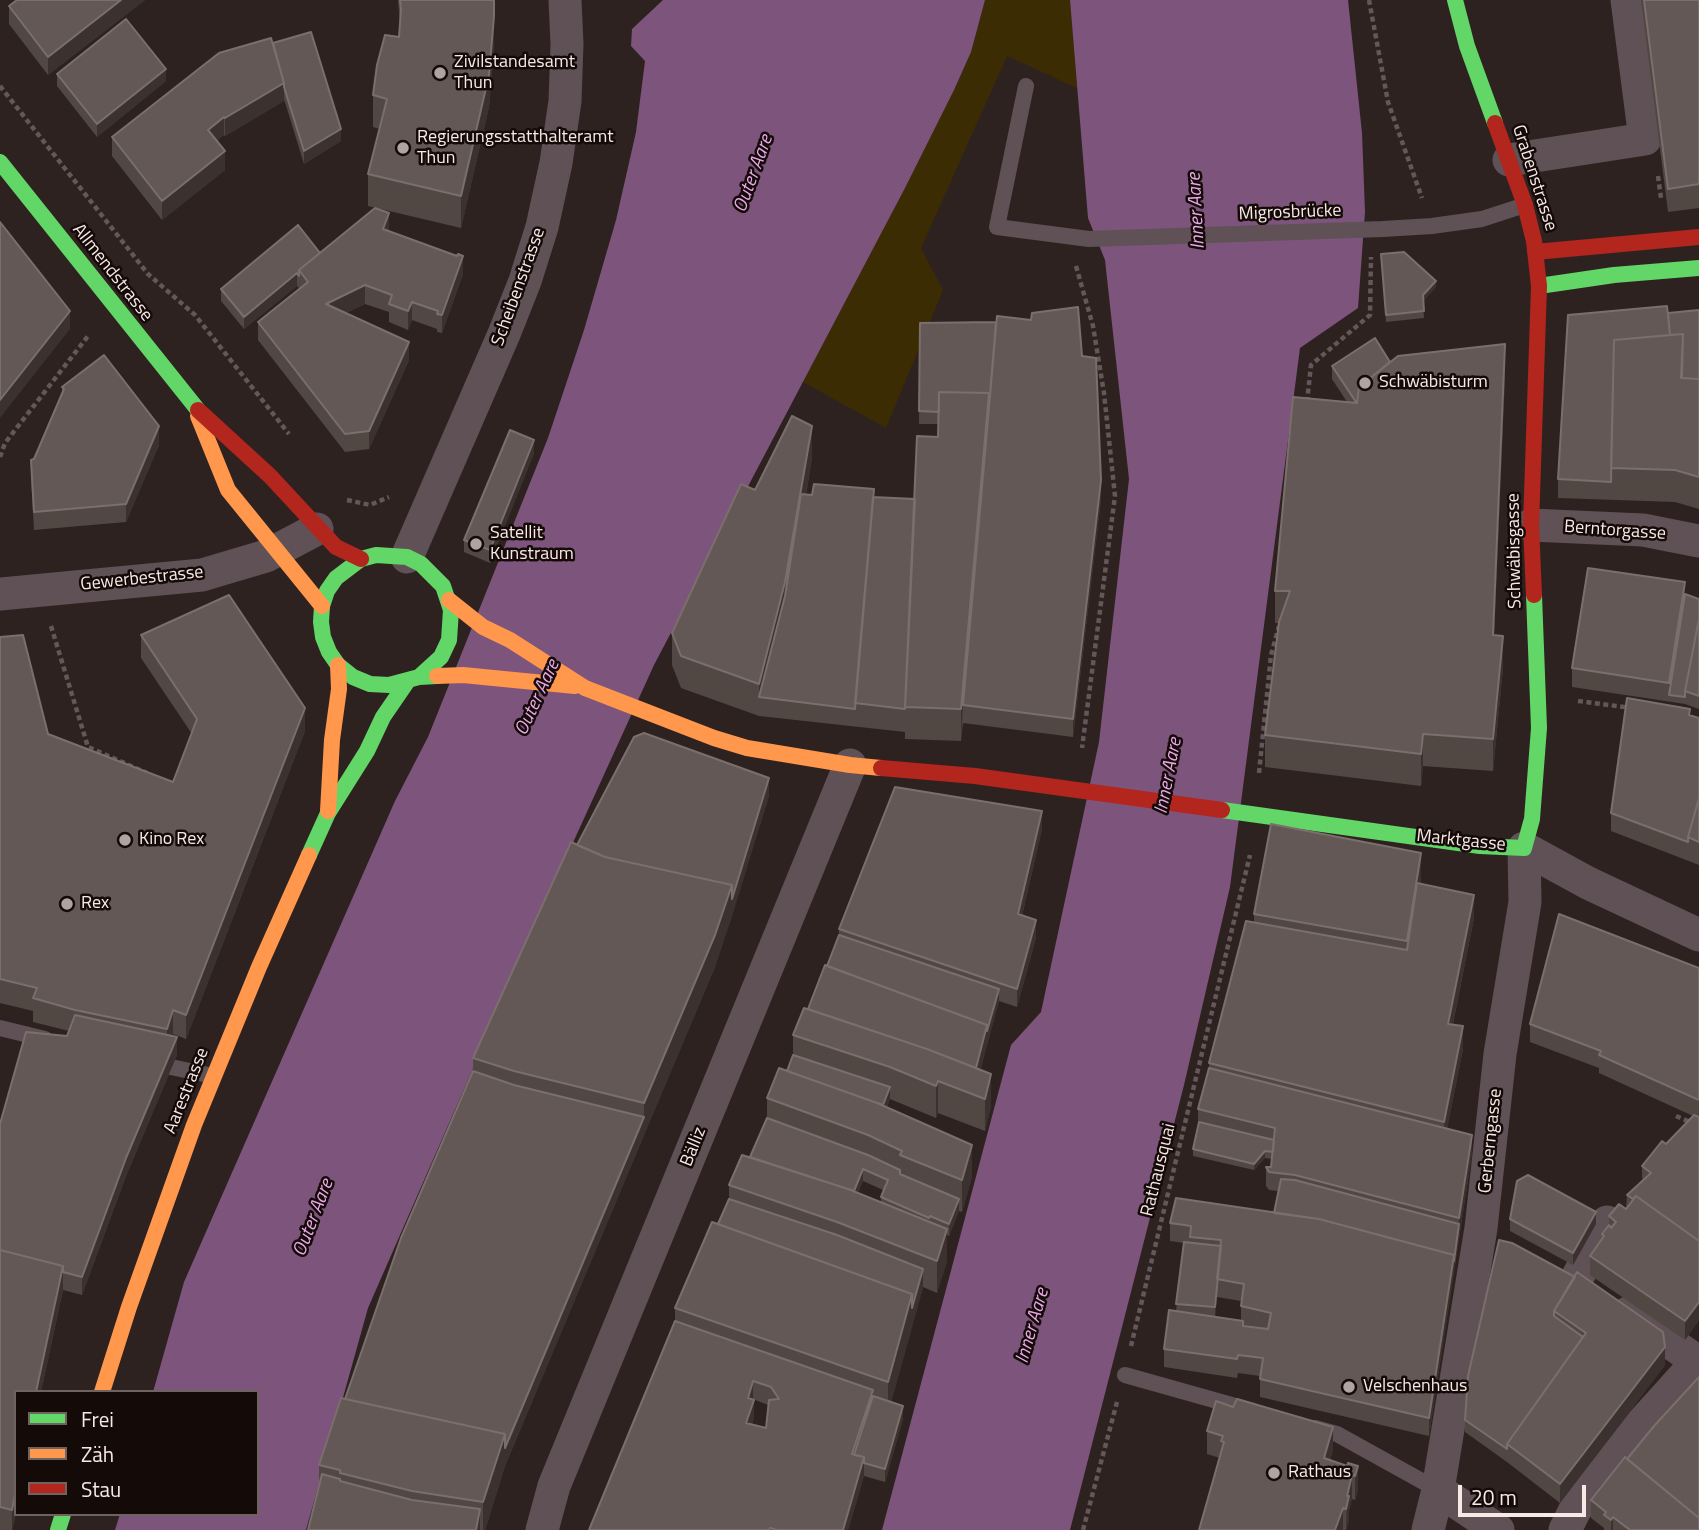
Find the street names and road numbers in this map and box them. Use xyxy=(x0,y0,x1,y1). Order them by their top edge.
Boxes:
street label: Grabenstrasse xyxy=(1507,122,1561,234)
street label: Migrosbrücke xyxy=(1238,200,1342,226)
street label: Allmendstrasse xyxy=(67,220,157,326)
street label: Scheibenstrasse xyxy=(488,225,550,349)
street label: Schwäbisgasse xyxy=(1503,493,1527,609)
street label: Berntorgasse xyxy=(1563,517,1667,545)
street label: Gewerbestrasse xyxy=(80,562,204,596)
street label: Marktgasse xyxy=(1415,826,1507,856)
street label: Aarestrasse xyxy=(160,1045,214,1137)
street label: Gerberngasse xyxy=(1475,1088,1507,1194)
street label: Rathausquai xyxy=(1137,1121,1181,1219)
street label: Bälliz xyxy=(676,1124,712,1170)

